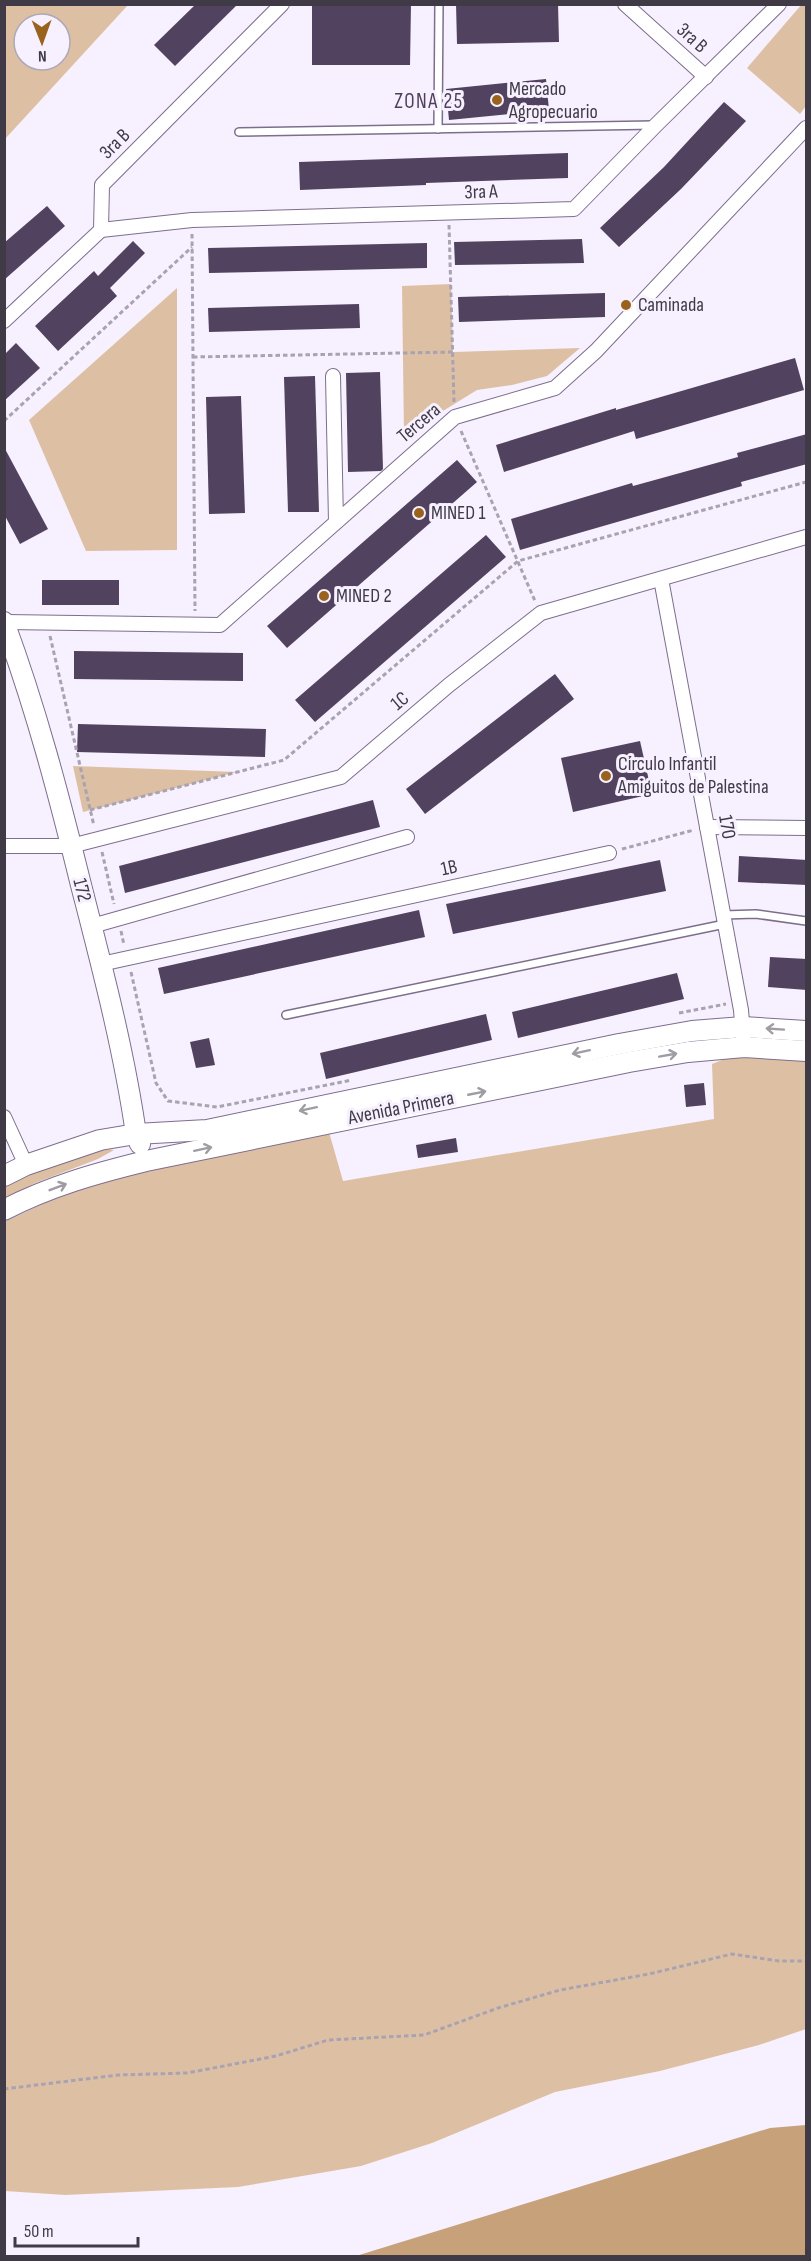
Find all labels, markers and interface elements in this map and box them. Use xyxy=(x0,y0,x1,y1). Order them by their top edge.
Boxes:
north arrow xyxy=(12,12,72,72)
street label: 3ra B xyxy=(671,18,713,58)
text: N xyxy=(38,46,47,65)
place label: Mercado Agropecuario xyxy=(508,77,598,124)
district label: ZONA 25 xyxy=(394,89,464,114)
marker: Mercado Agropecuario xyxy=(490,93,504,107)
street label: 3ra B xyxy=(95,124,135,164)
street label: 3ra A xyxy=(464,179,498,205)
place label: Caminada xyxy=(638,293,704,317)
marker: Caminada xyxy=(619,298,633,312)
street label: Tercera xyxy=(392,398,446,448)
place label: MINED 1 xyxy=(431,501,485,525)
marker: MINED 1 xyxy=(412,506,426,520)
place label: MINED 2 xyxy=(336,584,392,608)
marker: MINED 2 xyxy=(317,589,331,603)
street label: 1C xyxy=(386,686,414,716)
place label: Círculo Infantil Amiguitos de Palestina xyxy=(617,752,769,799)
marker: Círculo Infantil Amiguitos de Palestina xyxy=(599,769,613,783)
street label: 170 xyxy=(713,813,741,841)
street label: 1B xyxy=(439,855,459,881)
street label: 172 xyxy=(68,876,96,904)
one-way arrow xyxy=(765,1023,785,1034)
one-way arrow xyxy=(572,1047,592,1058)
one-way arrow xyxy=(658,1049,678,1060)
street label: Avenida Primera xyxy=(345,1086,456,1130)
one-way arrow xyxy=(467,1087,486,1098)
one-way arrow xyxy=(299,1104,319,1115)
one-way arrow xyxy=(194,1142,213,1154)
one-way arrow xyxy=(48,1180,67,1191)
scale bar xyxy=(15,2210,138,2248)
text: 50 m xyxy=(24,2221,54,2242)

